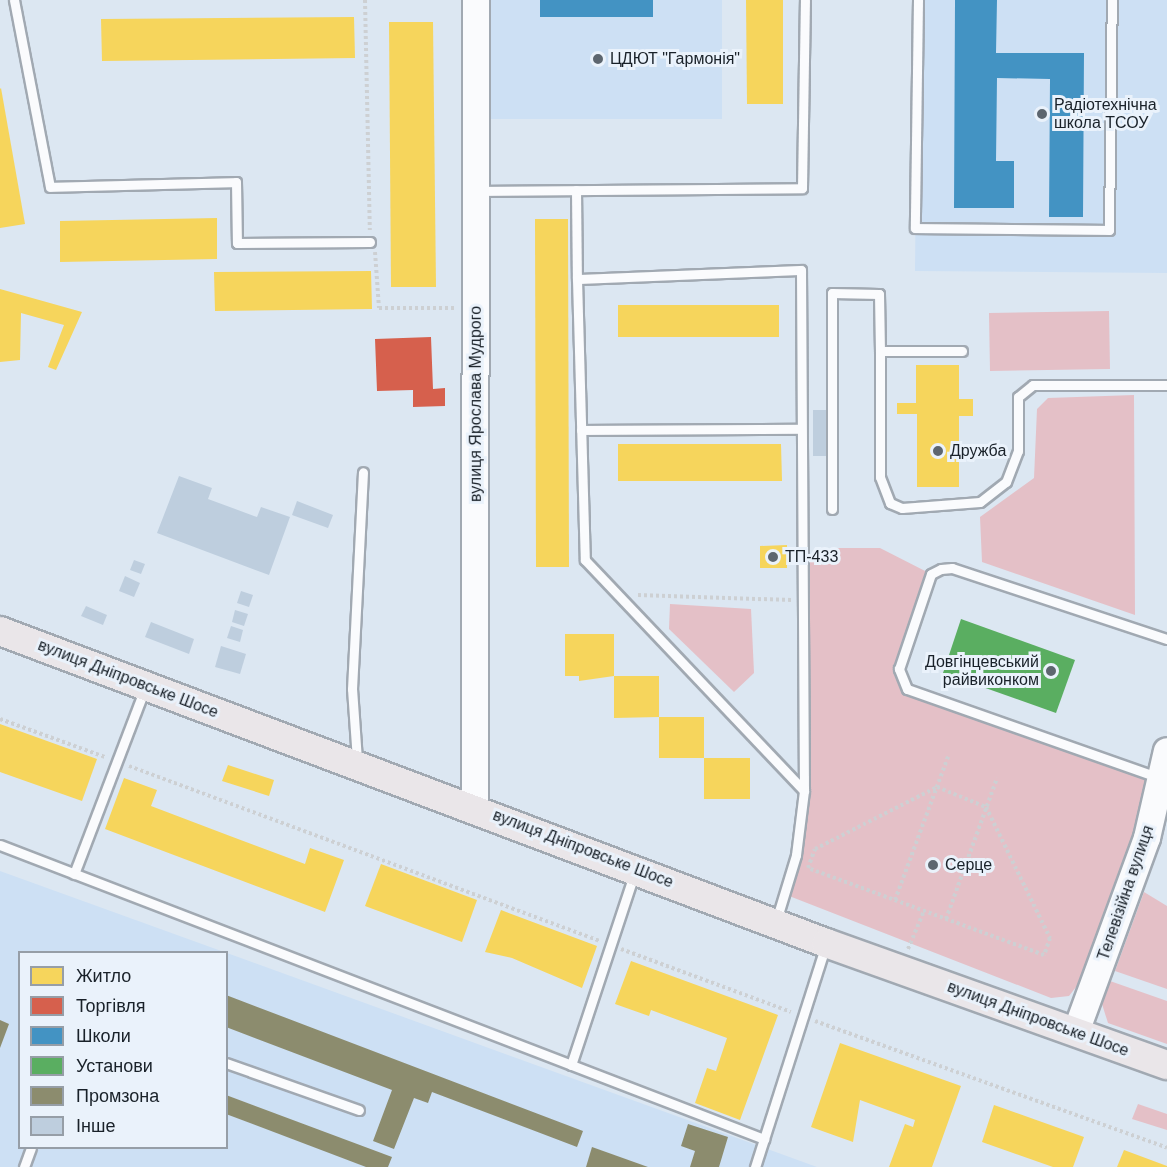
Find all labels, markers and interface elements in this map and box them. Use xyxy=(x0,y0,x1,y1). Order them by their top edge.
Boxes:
place label: ЦДЮТ "Гармонія" xyxy=(610,49,740,69)
marker: ЦДЮТ "Гармонія" xyxy=(591,52,605,66)
place label: Радіотехнічна школа ТСОУ xyxy=(1054,95,1157,133)
marker: Радіотехнічна школа ТСОУ xyxy=(1035,107,1049,121)
street label: вулиця Ярослава Мудрого xyxy=(466,306,486,502)
place label: Дружба xyxy=(950,441,1006,461)
marker: Дружба xyxy=(931,444,945,458)
place label: ТП-433 xyxy=(785,547,838,567)
marker: ТП-433 xyxy=(766,550,780,564)
street label: вулиця Дніпровське Шосе xyxy=(35,636,221,722)
place label: Довгінцевський райвиконком xyxy=(925,652,1039,690)
marker: Довгінцевський райвиконком xyxy=(1044,664,1058,678)
street label: вулиця Дніпровське Шосе xyxy=(490,806,676,892)
street label: Телевізійна вулиця xyxy=(1094,823,1158,963)
place label: Серце xyxy=(945,855,992,875)
marker: Серце xyxy=(926,858,940,872)
legend xyxy=(18,951,228,1149)
text: Житло xyxy=(76,966,131,986)
street label: вулиця Дніпровське Шосе xyxy=(945,977,1131,1061)
text: Торгівля xyxy=(76,996,146,1016)
text: Школи xyxy=(76,1026,131,1046)
text: Установи xyxy=(76,1056,153,1076)
text: Промзона xyxy=(76,1086,159,1106)
text: Інше xyxy=(76,1116,115,1136)

